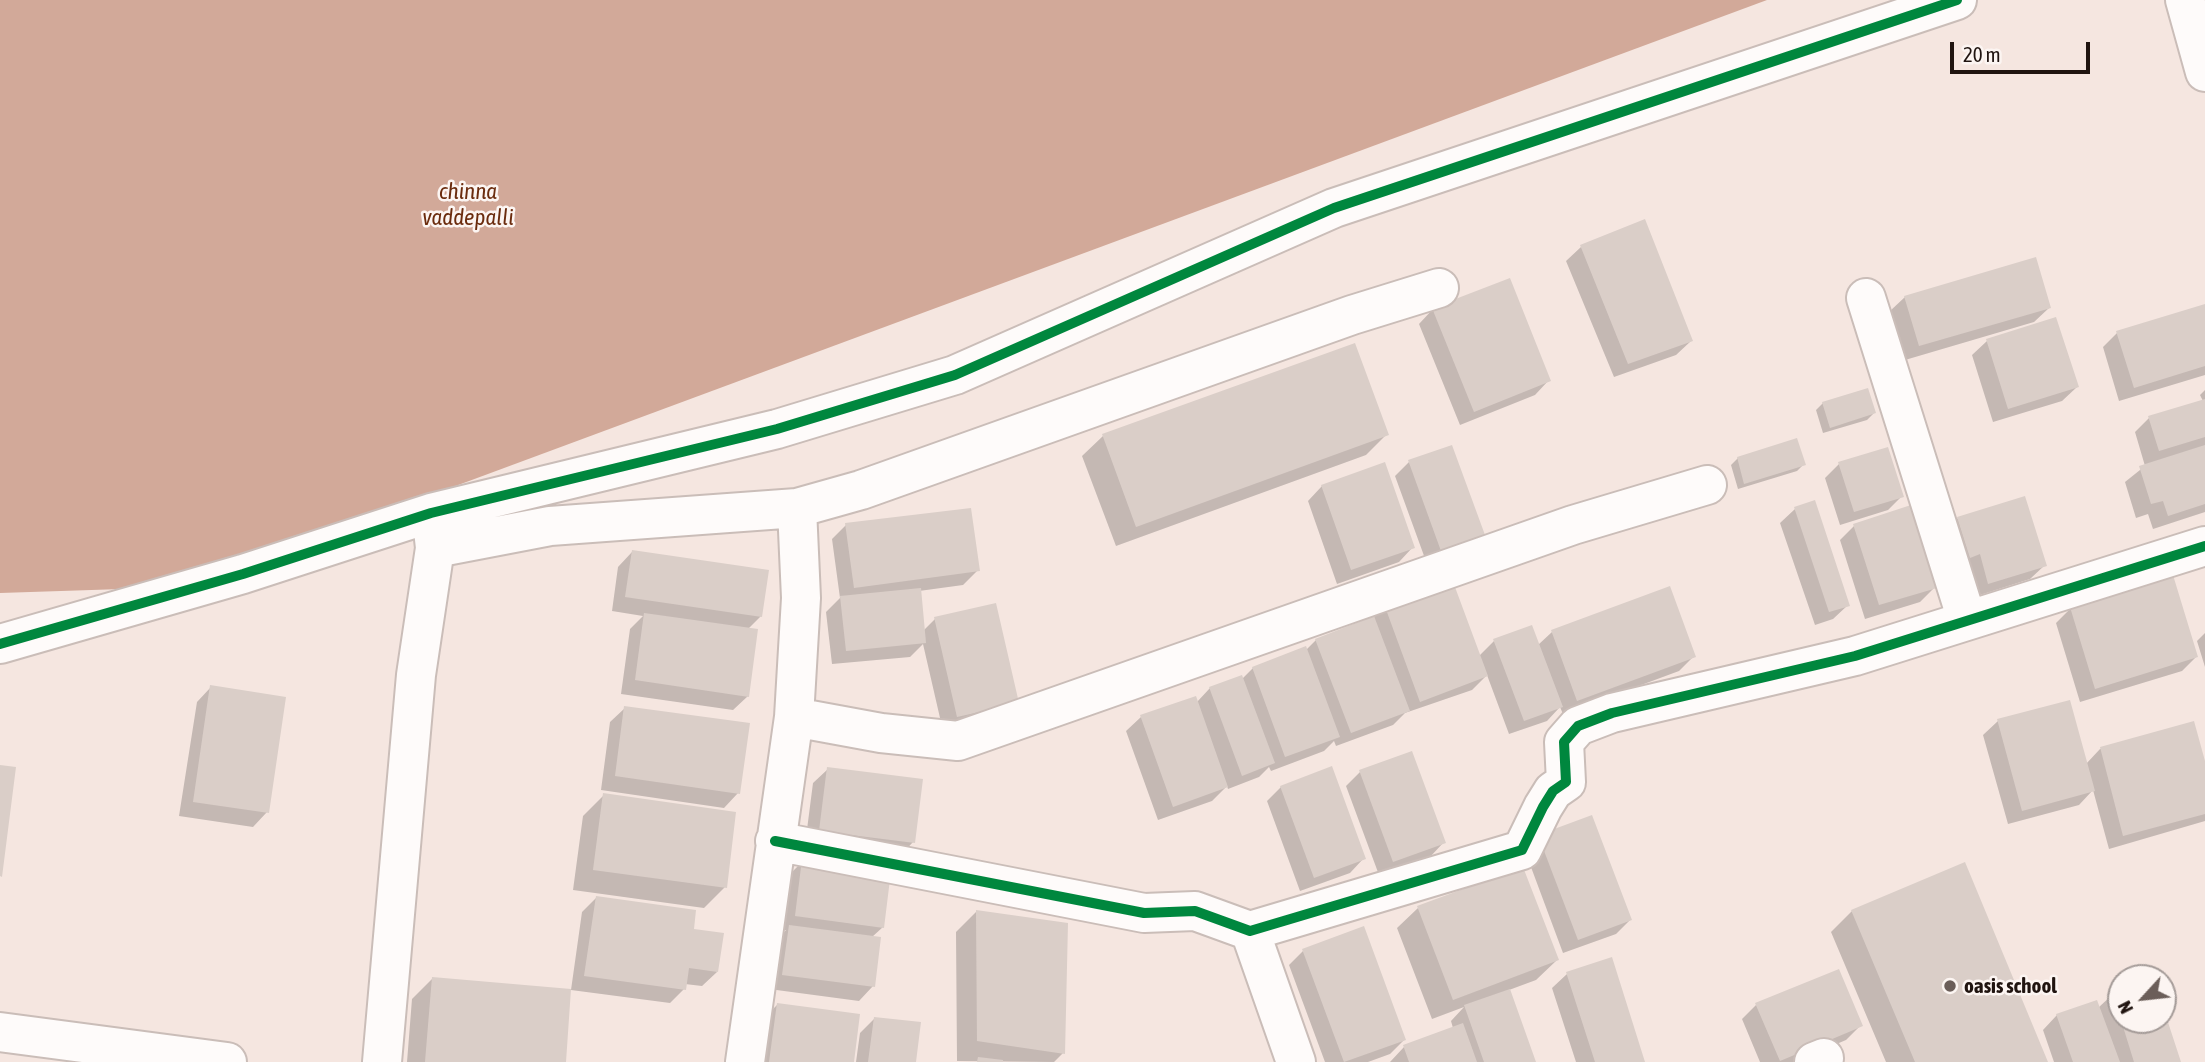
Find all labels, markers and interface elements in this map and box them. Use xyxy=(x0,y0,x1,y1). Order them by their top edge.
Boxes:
scale bar xyxy=(1953,28,2093,72)
text: 20 m xyxy=(1963,42,2001,66)
water label: chinna vaddepalli xyxy=(422,178,514,232)
north arrow xyxy=(2107,964,2177,1034)
place label: oasis school xyxy=(1964,973,2057,999)
marker: oasis school xyxy=(1942,978,1958,994)
text: N xyxy=(2113,998,2137,1018)

